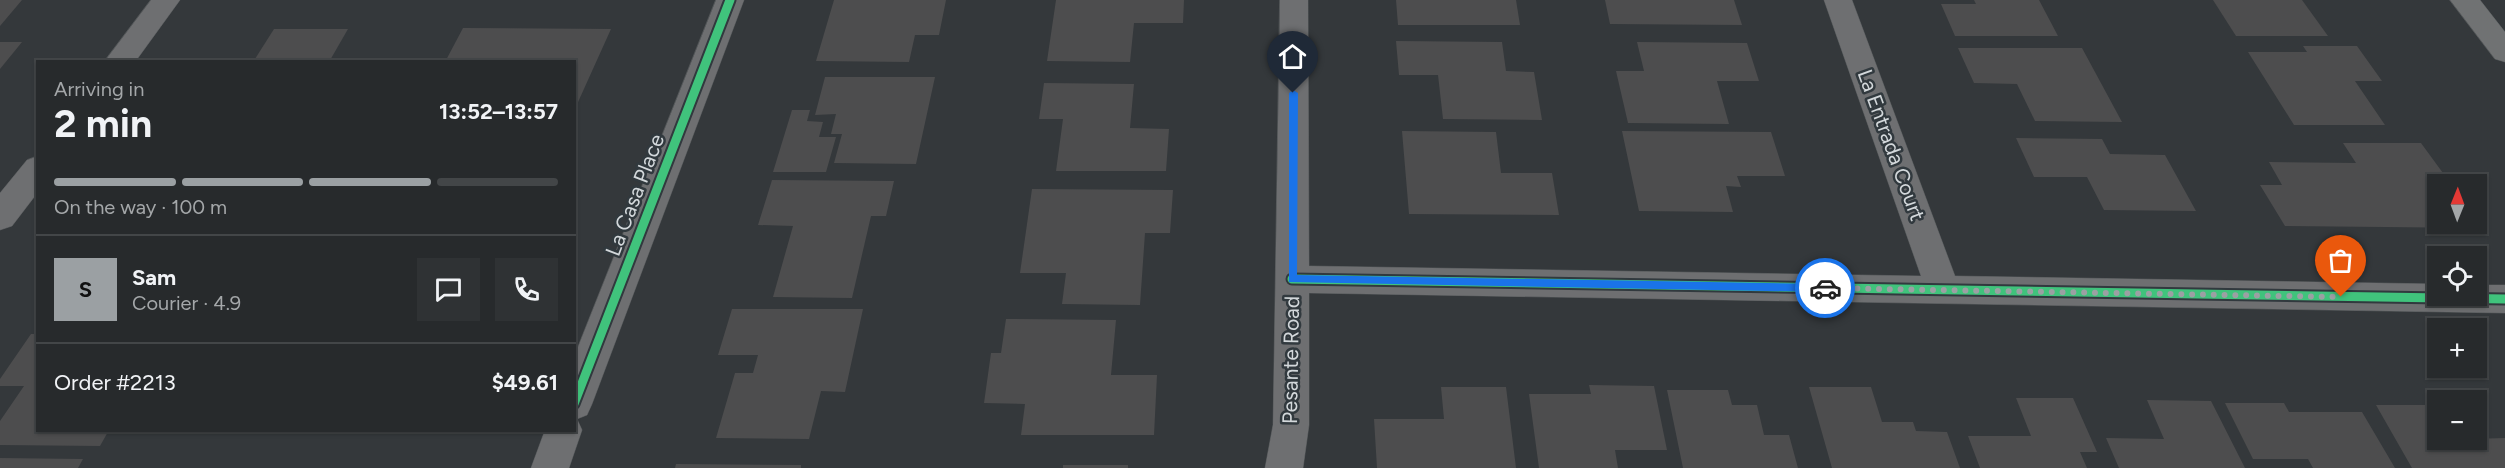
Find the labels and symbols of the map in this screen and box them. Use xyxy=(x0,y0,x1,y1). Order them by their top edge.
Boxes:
pin xyxy=(1267,31,1318,93)
street label: La Entrada Court xyxy=(1853,66,1930,224)
street label: La Casa Place xyxy=(600,130,669,259)
north arrow xyxy=(2427,174,2487,234)
pin xyxy=(2315,235,2366,297)
courier xyxy=(1795,258,1855,318)
street label: Pesante Road xyxy=(1277,296,1304,424)

